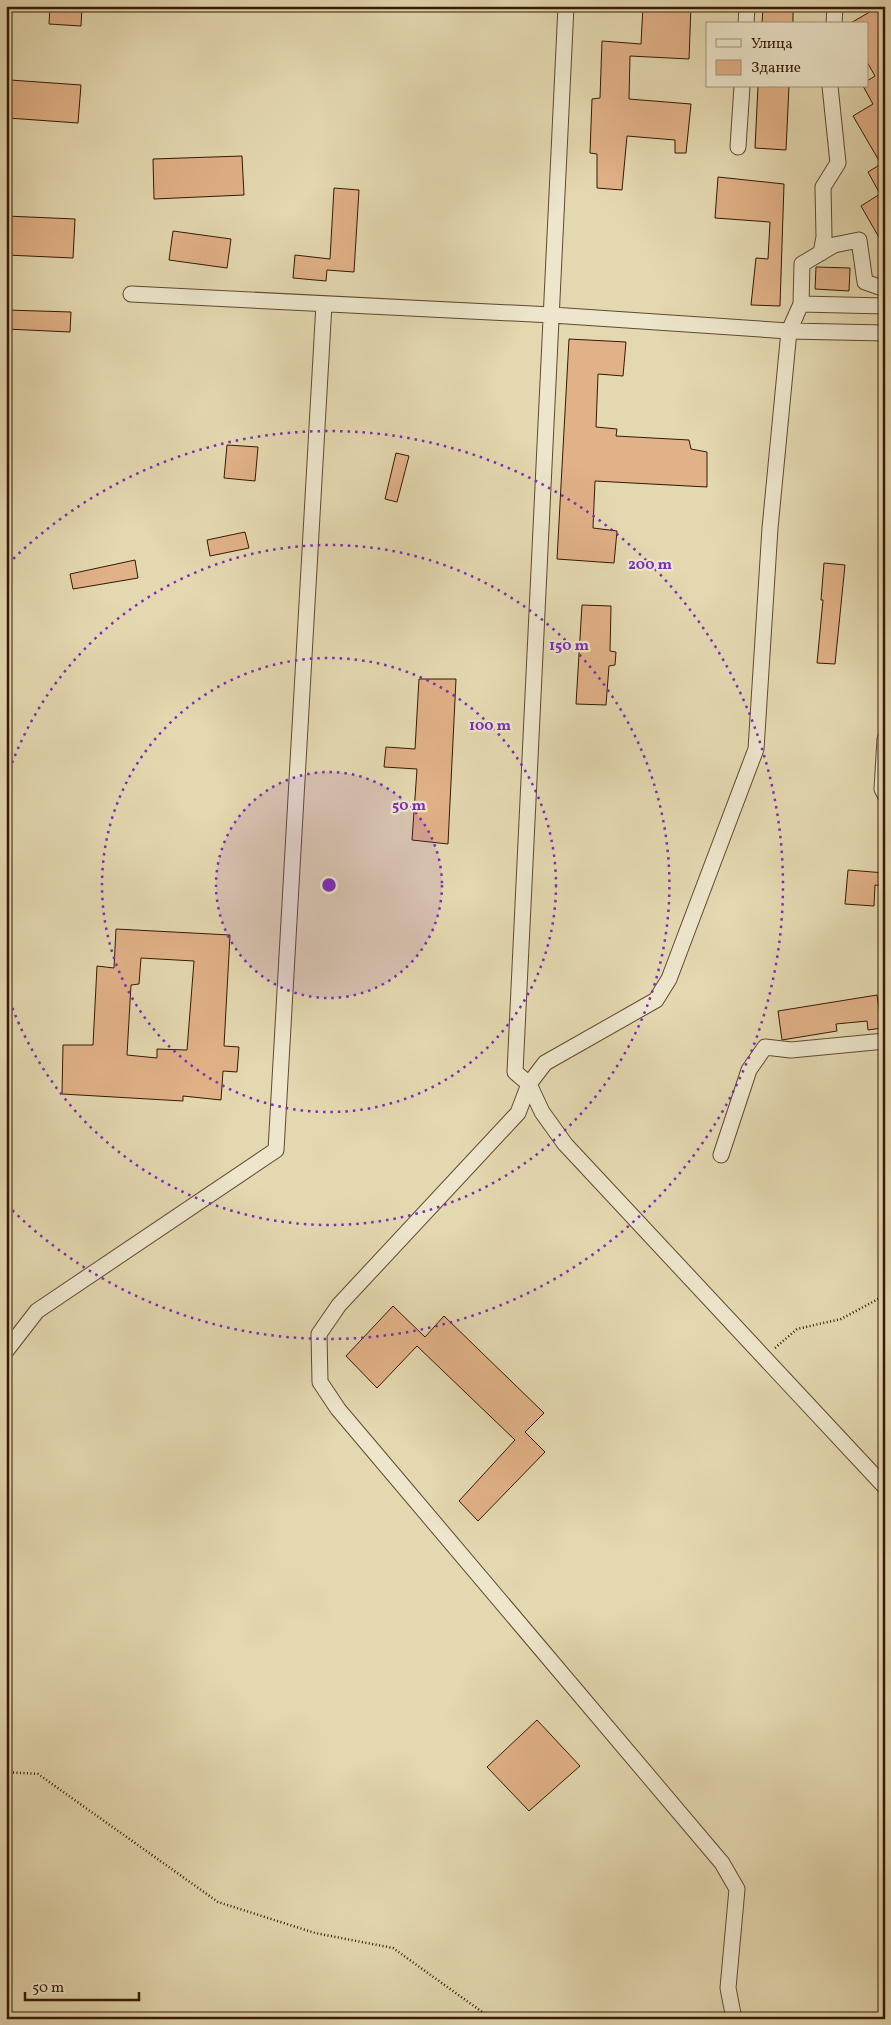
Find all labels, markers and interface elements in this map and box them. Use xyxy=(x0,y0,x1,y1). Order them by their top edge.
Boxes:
legend xyxy=(706,22,868,88)
text: Улица xyxy=(751,34,793,55)
text: Здание xyxy=(751,58,801,79)
text: 200 m xyxy=(628,555,672,576)
text: 150 m xyxy=(549,636,589,657)
text: 100 m xyxy=(469,716,512,737)
text: 50 m xyxy=(392,796,426,817)
centre of rings xyxy=(320,876,338,894)
scale bar xyxy=(25,1970,139,2002)
text: 50 m xyxy=(32,1978,64,1999)

